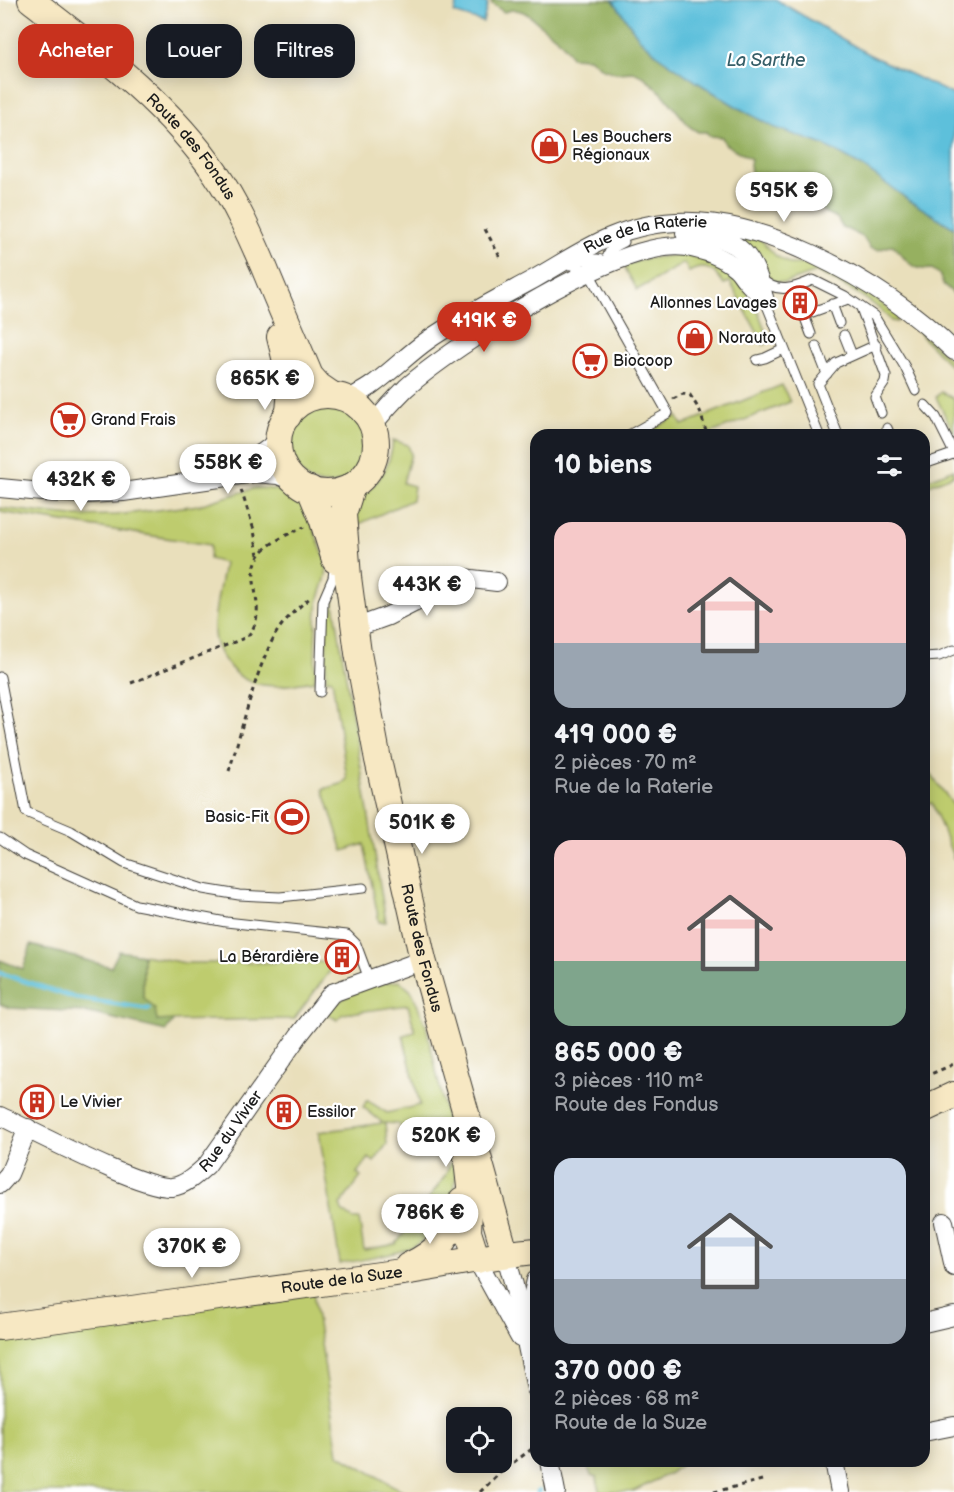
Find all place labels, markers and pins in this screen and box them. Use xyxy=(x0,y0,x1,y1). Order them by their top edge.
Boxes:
shop icon: Les Bouchers Régionaux xyxy=(531,128,567,164)
place label: Les Bouchers Régionaux xyxy=(572,128,672,165)
pin: 595K € xyxy=(735,172,833,223)
building icon: Allonnes Lavages xyxy=(782,285,818,321)
place label: Allonnes Lavages xyxy=(650,294,777,313)
pin: 419K € xyxy=(435,302,533,353)
shop icon: Norauto xyxy=(677,320,713,356)
place label: Norauto xyxy=(718,329,776,348)
supermarket icon: Biocoop xyxy=(572,343,608,379)
place label: Biocoop xyxy=(613,352,673,371)
pin: 865K € xyxy=(216,360,314,411)
supermarket icon: Grand Frais xyxy=(50,402,86,438)
place label: Grand Frais xyxy=(91,411,176,430)
pin: 558K € xyxy=(179,444,277,495)
pin: 432K € xyxy=(32,461,130,512)
pin: 443K € xyxy=(378,566,476,617)
sports icon: Basic-Fit xyxy=(274,799,310,835)
pin: 501K € xyxy=(373,804,471,855)
place label: Basic-Fit xyxy=(205,808,269,827)
building icon: La Bérardière xyxy=(324,939,360,975)
place label: La Bérardière xyxy=(219,948,319,967)
building icon: Le Vivier xyxy=(19,1084,55,1120)
place label: Le Vivier xyxy=(60,1093,122,1112)
building icon: Essilor xyxy=(266,1094,302,1130)
place label: Essilor xyxy=(307,1103,356,1122)
pin: 520K € xyxy=(397,1117,495,1168)
pin: 786K € xyxy=(381,1194,479,1245)
pin: 370K € xyxy=(143,1228,241,1279)

